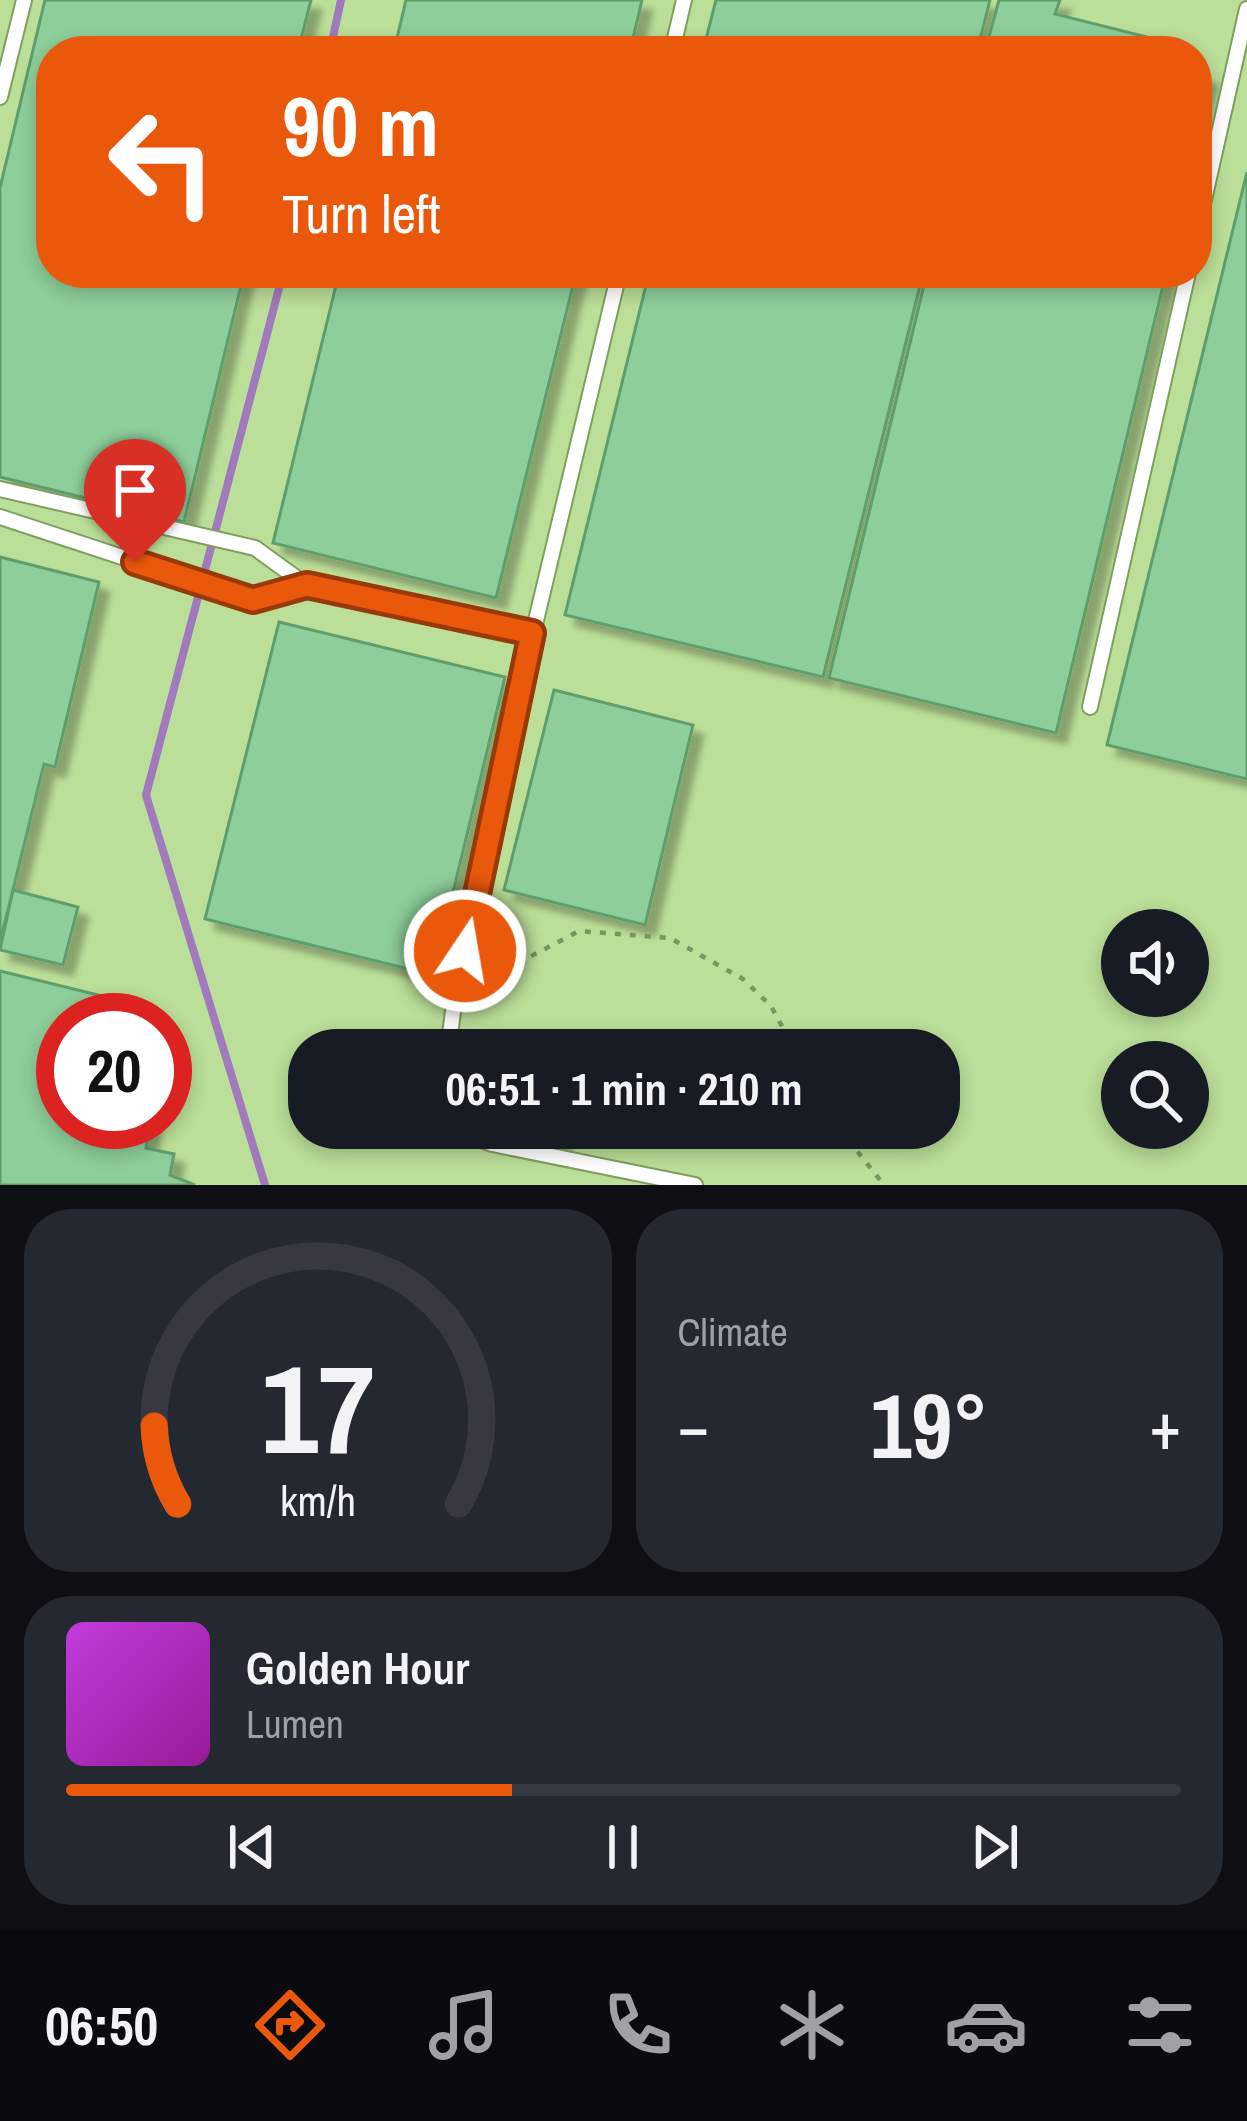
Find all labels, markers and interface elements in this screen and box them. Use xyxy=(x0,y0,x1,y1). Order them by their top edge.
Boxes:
text: 90 m xyxy=(282,69,439,182)
icon: left xyxy=(84,84,240,240)
text: Turn left xyxy=(282,177,441,250)
pin xyxy=(84,439,186,562)
icon: arrive xyxy=(102,457,168,523)
position arrow xyxy=(402,888,528,1014)
map controls xyxy=(1101,909,1209,1149)
button: sound xyxy=(1101,909,1209,1017)
speed limit sign: 20 xyxy=(36,993,192,1149)
button: search xyxy=(1101,1041,1209,1149)
text: 06:51 · 1 min · 210 m xyxy=(446,1058,802,1119)
text: Climate xyxy=(678,1306,788,1358)
text: 17 xyxy=(261,1324,375,1492)
text: 19° xyxy=(870,1365,988,1486)
text: − xyxy=(678,1381,709,1470)
text: + xyxy=(1149,1381,1181,1470)
text: km/h xyxy=(280,1471,356,1528)
text: Golden Hour xyxy=(246,1637,469,1698)
text: Lumen xyxy=(246,1698,344,1750)
icon: previous xyxy=(219,1814,285,1880)
icon: pause xyxy=(590,1814,656,1880)
icon: next xyxy=(962,1814,1028,1880)
icon: directions xyxy=(248,1983,332,2067)
icon: music xyxy=(422,1983,506,2067)
icon: phone xyxy=(596,1983,680,2067)
icon: climate xyxy=(770,1983,854,2067)
icon: car xyxy=(944,1983,1028,2067)
icon: filters xyxy=(1118,1983,1202,2067)
text: 06:50 xyxy=(45,1989,158,2062)

